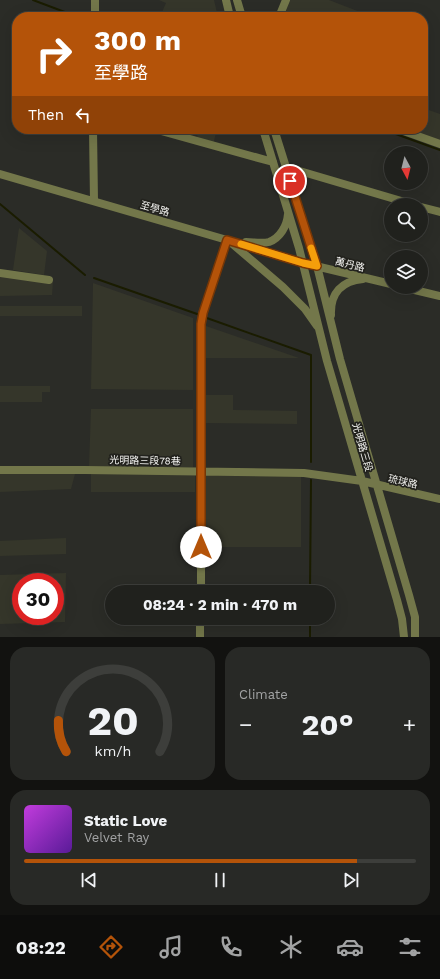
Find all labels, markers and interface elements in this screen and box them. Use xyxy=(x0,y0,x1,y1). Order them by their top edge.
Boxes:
text: 300 m xyxy=(94,24,181,57)
icon: right xyxy=(28,28,80,80)
text: 至學路 xyxy=(94,62,148,83)
icon: left xyxy=(72,104,94,126)
text: Then xyxy=(28,106,64,124)
north arrow xyxy=(384,146,428,190)
map controls xyxy=(384,146,428,294)
pin xyxy=(273,164,307,198)
icon: arrive xyxy=(279,170,301,192)
button: search xyxy=(384,198,428,242)
street label: 至學路 xyxy=(139,199,171,218)
button: layers xyxy=(384,250,428,294)
street label: 萬丹路 xyxy=(334,256,366,273)
street label: 光明路三段 xyxy=(350,422,375,473)
street label: 光明路三段78巷 xyxy=(109,454,181,467)
street label: 琉球路 xyxy=(387,473,419,490)
position arrow xyxy=(180,526,222,568)
speed limit sign: 30 xyxy=(12,573,64,625)
text: 08:24 · 2 min · 470 m xyxy=(143,596,297,614)
text: Climate xyxy=(239,687,288,702)
text: 20 xyxy=(87,695,138,744)
text: 20° xyxy=(301,707,354,742)
text: − xyxy=(239,712,252,737)
text: + xyxy=(403,712,416,737)
text: km/h xyxy=(94,742,131,758)
text: Static Love xyxy=(84,812,167,830)
text: Velvet Ray xyxy=(84,830,149,845)
icon: previous xyxy=(78,869,100,891)
icon: pause xyxy=(209,869,231,891)
icon: next xyxy=(340,869,362,891)
icon: directions xyxy=(97,933,125,961)
icon: music xyxy=(157,933,185,961)
icon: phone xyxy=(217,933,245,961)
icon: climate xyxy=(277,933,305,961)
icon: car xyxy=(336,933,364,961)
icon: filters xyxy=(396,933,424,961)
text: 08:22 xyxy=(16,937,66,958)

